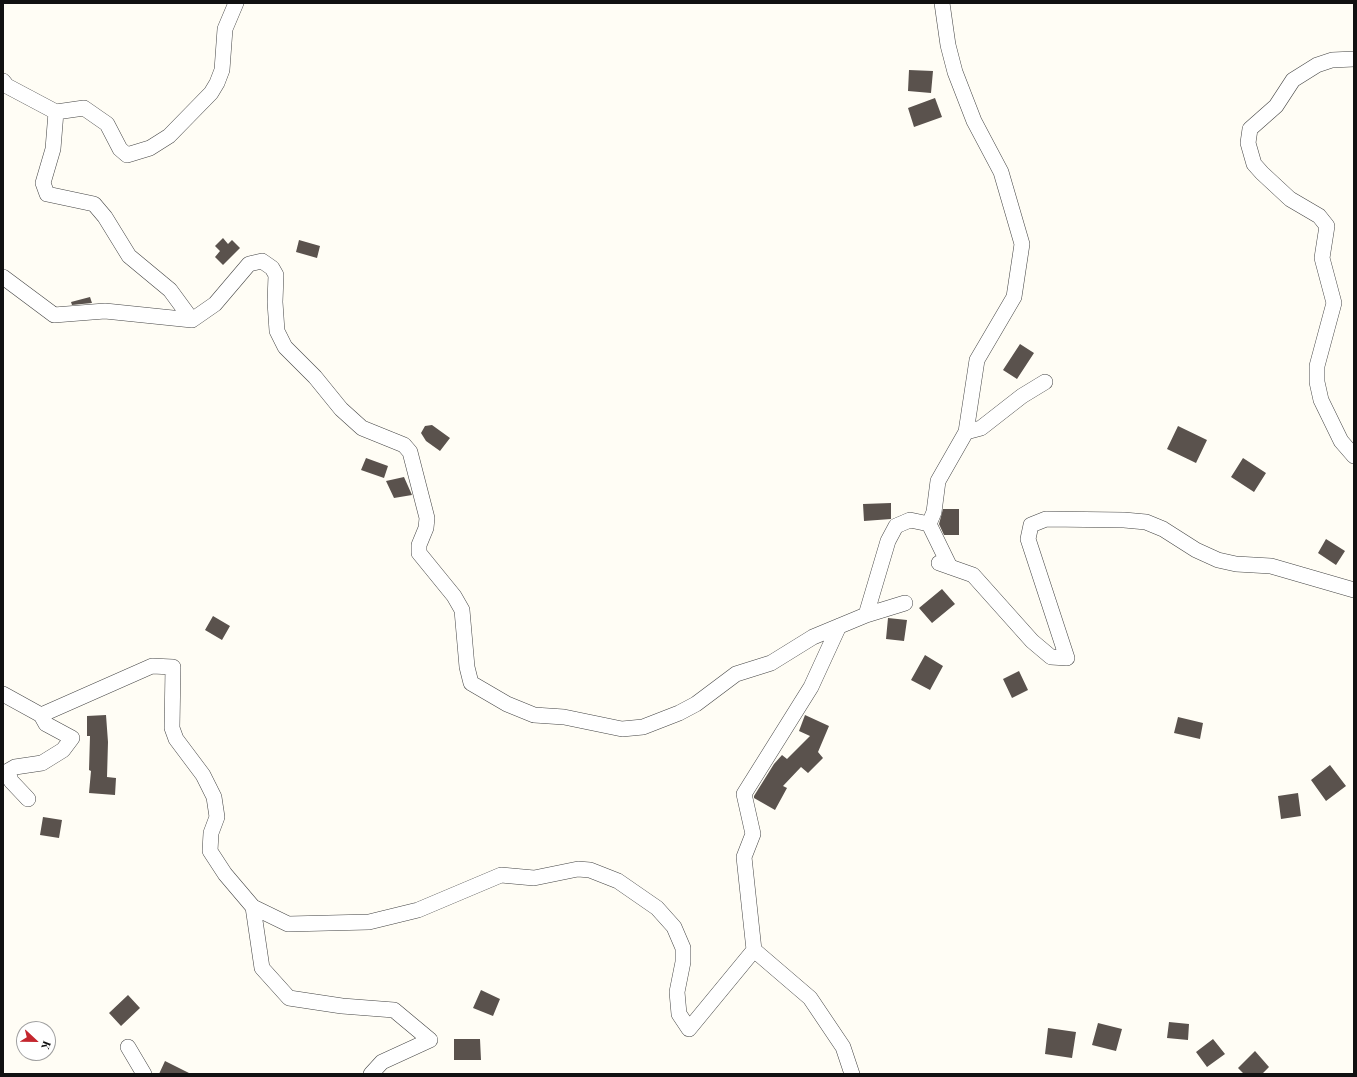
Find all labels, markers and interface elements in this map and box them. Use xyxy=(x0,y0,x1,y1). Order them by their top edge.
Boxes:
north arrow xyxy=(16,1021,56,1061)
text: K xyxy=(38,1039,55,1052)

